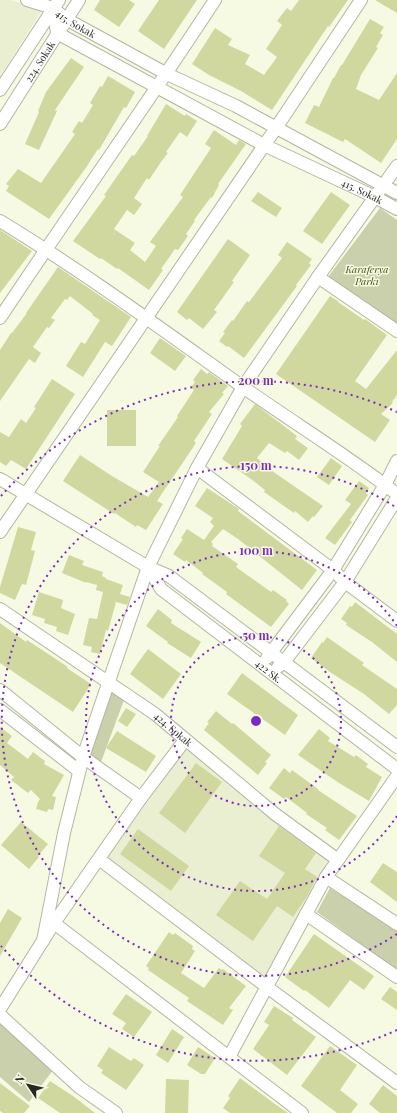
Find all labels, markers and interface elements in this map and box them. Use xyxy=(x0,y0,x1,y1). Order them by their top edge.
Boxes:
street label: 415. Sokak xyxy=(53,6,99,41)
street label: 224. Sokak xyxy=(21,38,58,85)
street label: 415. Sokak xyxy=(339,175,386,207)
park label: Karaferya Parkı xyxy=(345,262,388,288)
text: 200 m xyxy=(238,372,274,388)
text: 150 m xyxy=(240,457,272,473)
text: 100 m xyxy=(239,542,273,558)
text: 50 m xyxy=(243,627,270,643)
street label: 422 Sk. xyxy=(252,656,285,686)
street label: 424. Sokak xyxy=(151,709,196,750)
centre of rings xyxy=(249,714,263,728)
north arrow xyxy=(8,1065,48,1105)
text: N xyxy=(11,1071,28,1087)

